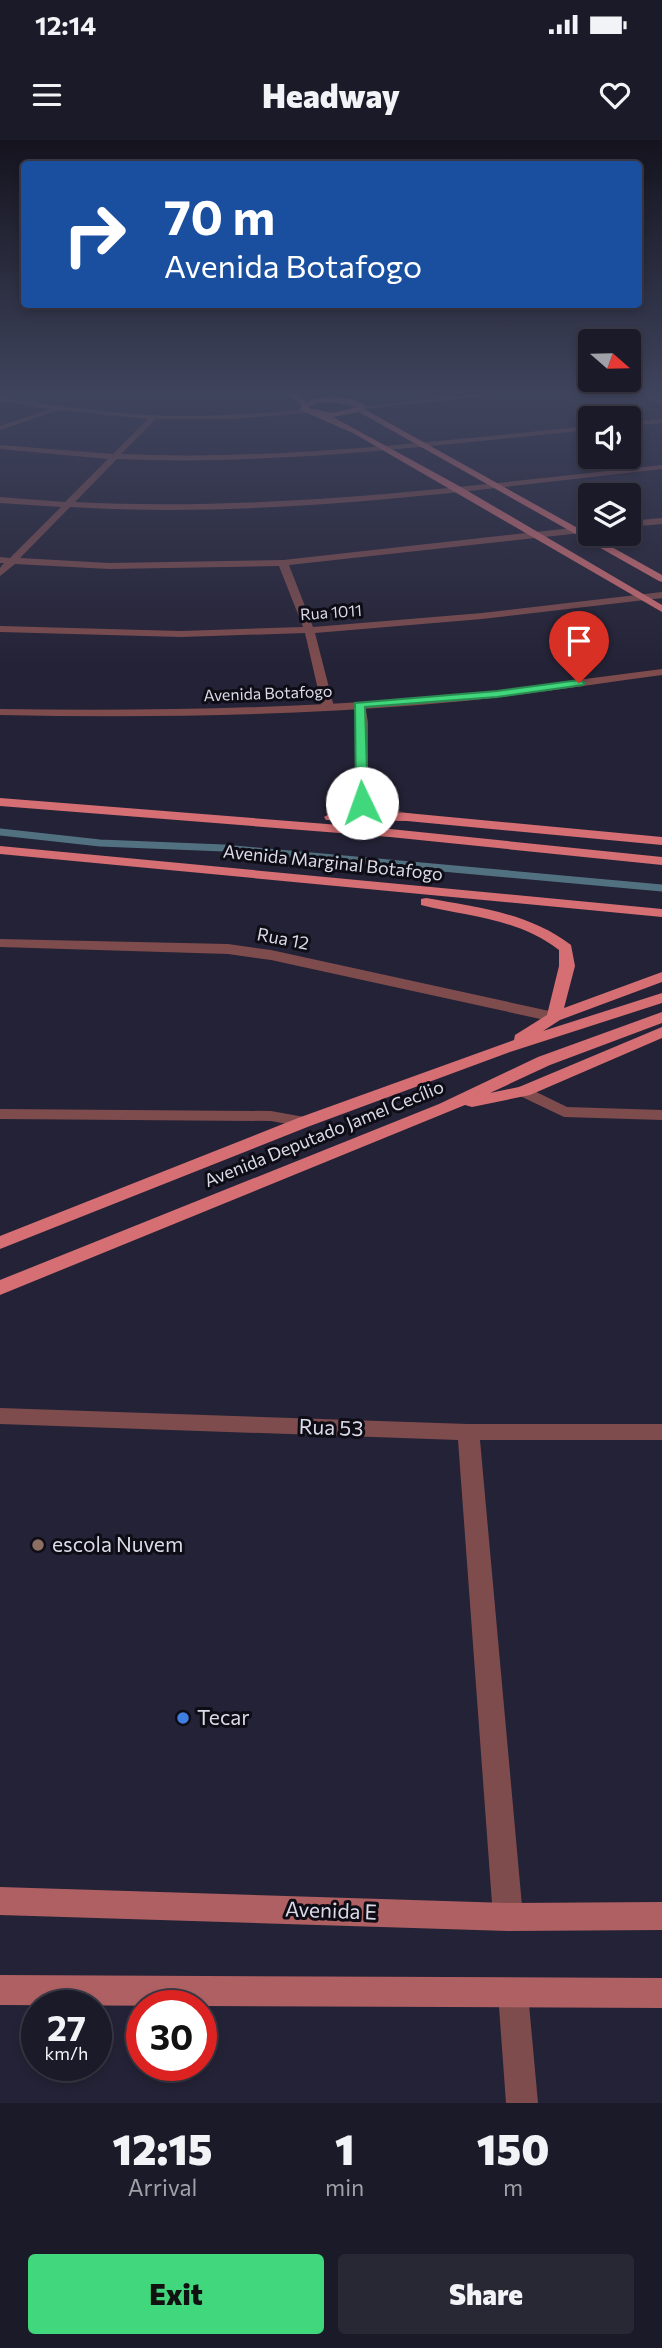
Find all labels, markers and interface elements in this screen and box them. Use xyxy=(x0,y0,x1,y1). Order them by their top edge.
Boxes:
text: 12:14 xyxy=(35,9,96,40)
text: Headway xyxy=(262,75,400,115)
icon: menu xyxy=(28,76,66,114)
icon: heart xyxy=(596,76,634,114)
text: 70 m xyxy=(164,185,275,245)
icon: right xyxy=(49,189,140,280)
text: Avenida Botafogo xyxy=(164,245,422,285)
north arrow xyxy=(578,329,640,392)
map controls xyxy=(578,329,641,546)
button: sound xyxy=(578,406,641,469)
button: layers xyxy=(578,483,641,546)
street label: Rua 1011 xyxy=(299,600,363,623)
pin xyxy=(549,611,609,683)
icon: arrive xyxy=(560,622,598,660)
street label: Avenida Botafogo xyxy=(203,681,333,704)
position arrow xyxy=(325,766,399,840)
street label: Avenida Marginal Botafogo xyxy=(222,840,444,884)
street label: Rua 12 xyxy=(255,922,311,954)
street label: Avenida Deputado Jamel Cecílio xyxy=(201,1075,447,1191)
street label: Rua 53 xyxy=(298,1413,364,1440)
place label: escola Nuvem xyxy=(52,1531,183,1556)
marker: escola Nuvem xyxy=(30,1537,46,1553)
place label: Tecar xyxy=(197,1704,250,1729)
marker: Tecar xyxy=(175,1710,191,1726)
street label: Avenida E xyxy=(285,1895,378,1924)
speed limit sign: 30 xyxy=(126,1990,217,2081)
text: 27 xyxy=(47,2005,86,2048)
text: km/h xyxy=(45,2042,88,2064)
text: 12:15 xyxy=(113,2122,213,2174)
text: 1 xyxy=(335,2122,354,2174)
text: 150 xyxy=(477,2122,549,2174)
text: Arrival xyxy=(128,2173,197,2201)
text: min xyxy=(325,2173,364,2201)
text: m xyxy=(503,2173,523,2201)
button: Exit xyxy=(28,2254,324,2334)
button: Share xyxy=(338,2254,634,2334)

